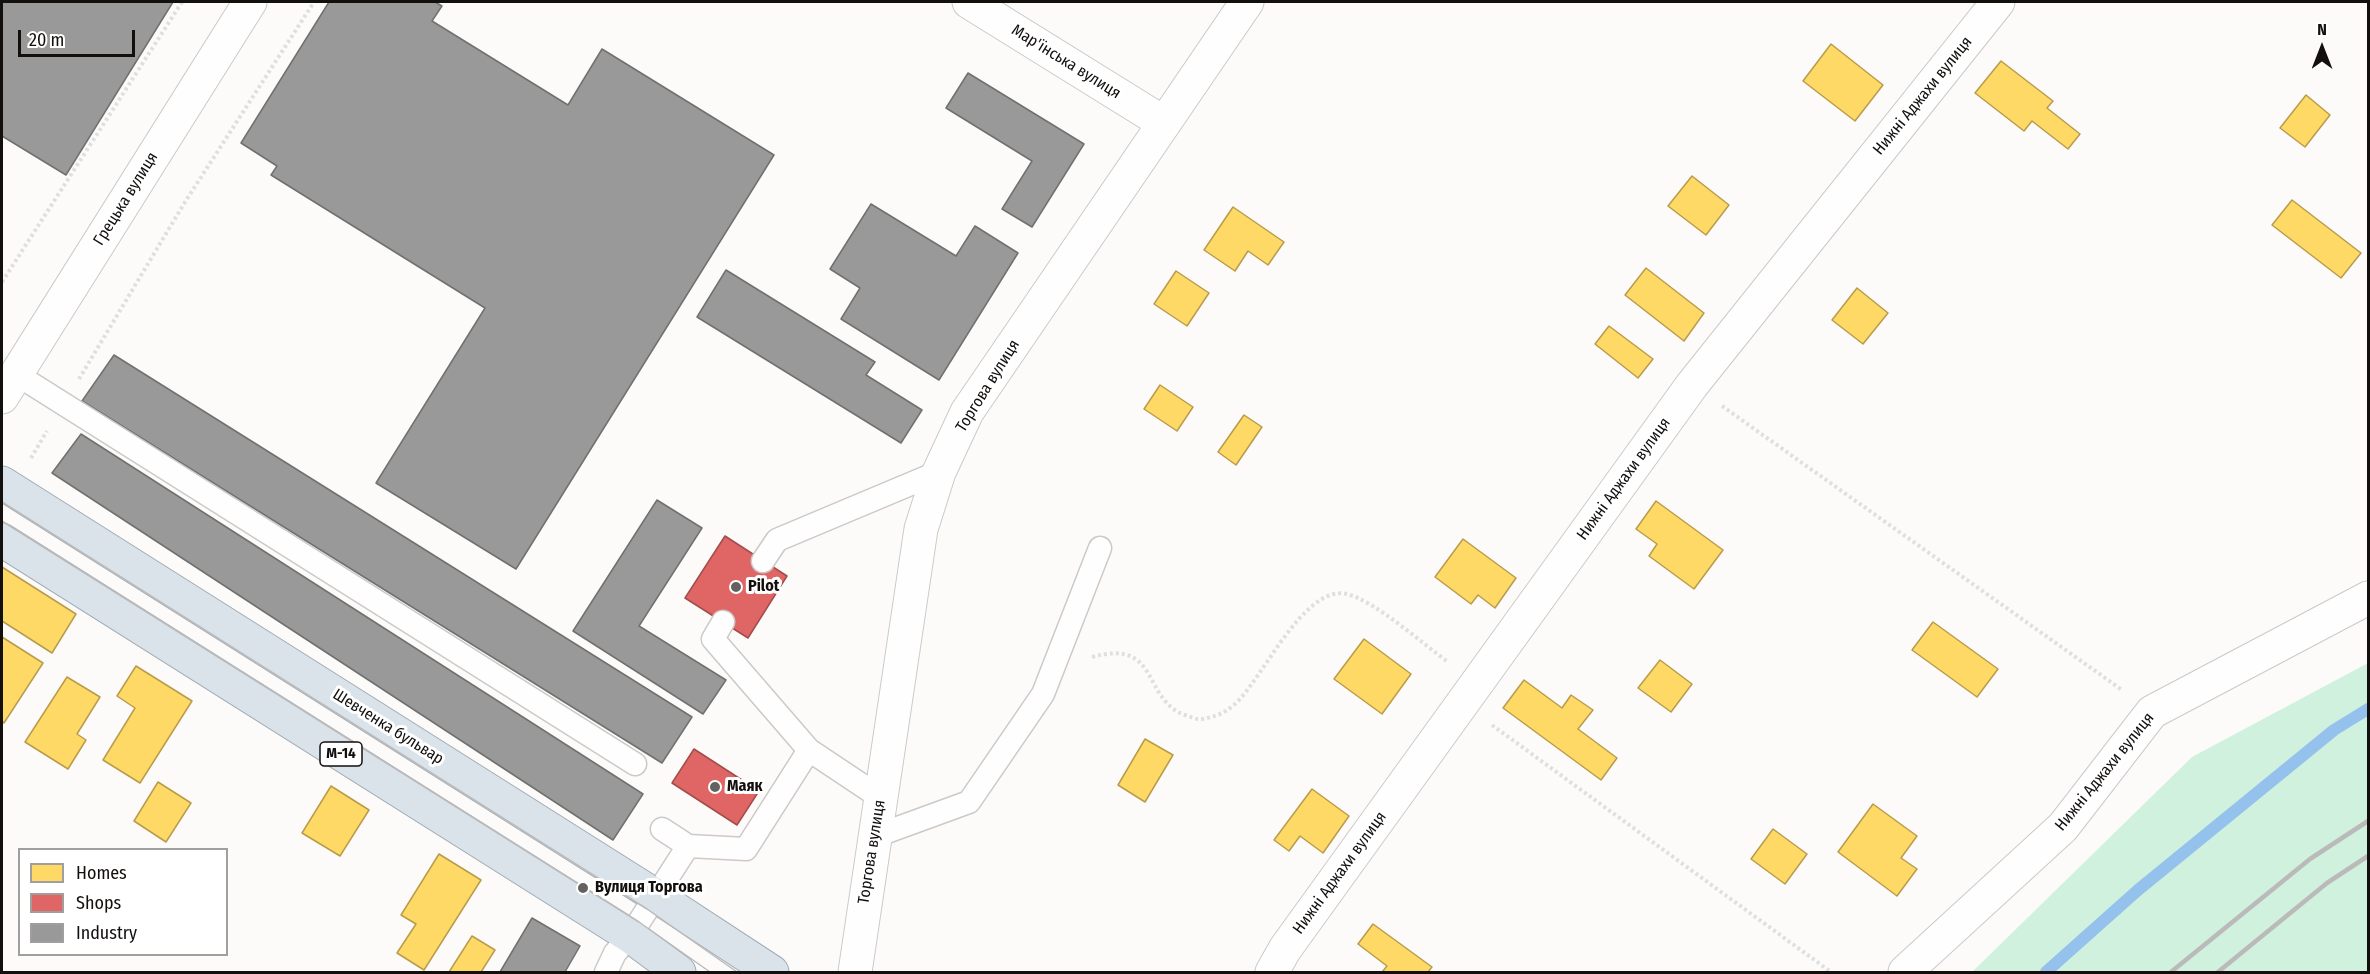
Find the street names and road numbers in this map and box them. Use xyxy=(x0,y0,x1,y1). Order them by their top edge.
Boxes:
street label: Мар'їнська вулиця xyxy=(1008,21,1124,103)
street label: Нижні Аджахи вулиця xyxy=(1869,33,1977,159)
street label: Грецька вулиця xyxy=(90,149,162,249)
street label: Торгова вулиця xyxy=(952,336,1024,436)
street label: Нижні Аджахи вулиця xyxy=(1573,414,1675,544)
street label: Шевченка бульвар xyxy=(329,685,447,769)
street label: Нижні Аджахи вулиця xyxy=(2051,709,2159,835)
road number: М-14 xyxy=(320,742,362,766)
street label: Торгова вулиця xyxy=(854,799,890,905)
street label: Нижні Аджахи вулиця xyxy=(1289,808,1391,938)

